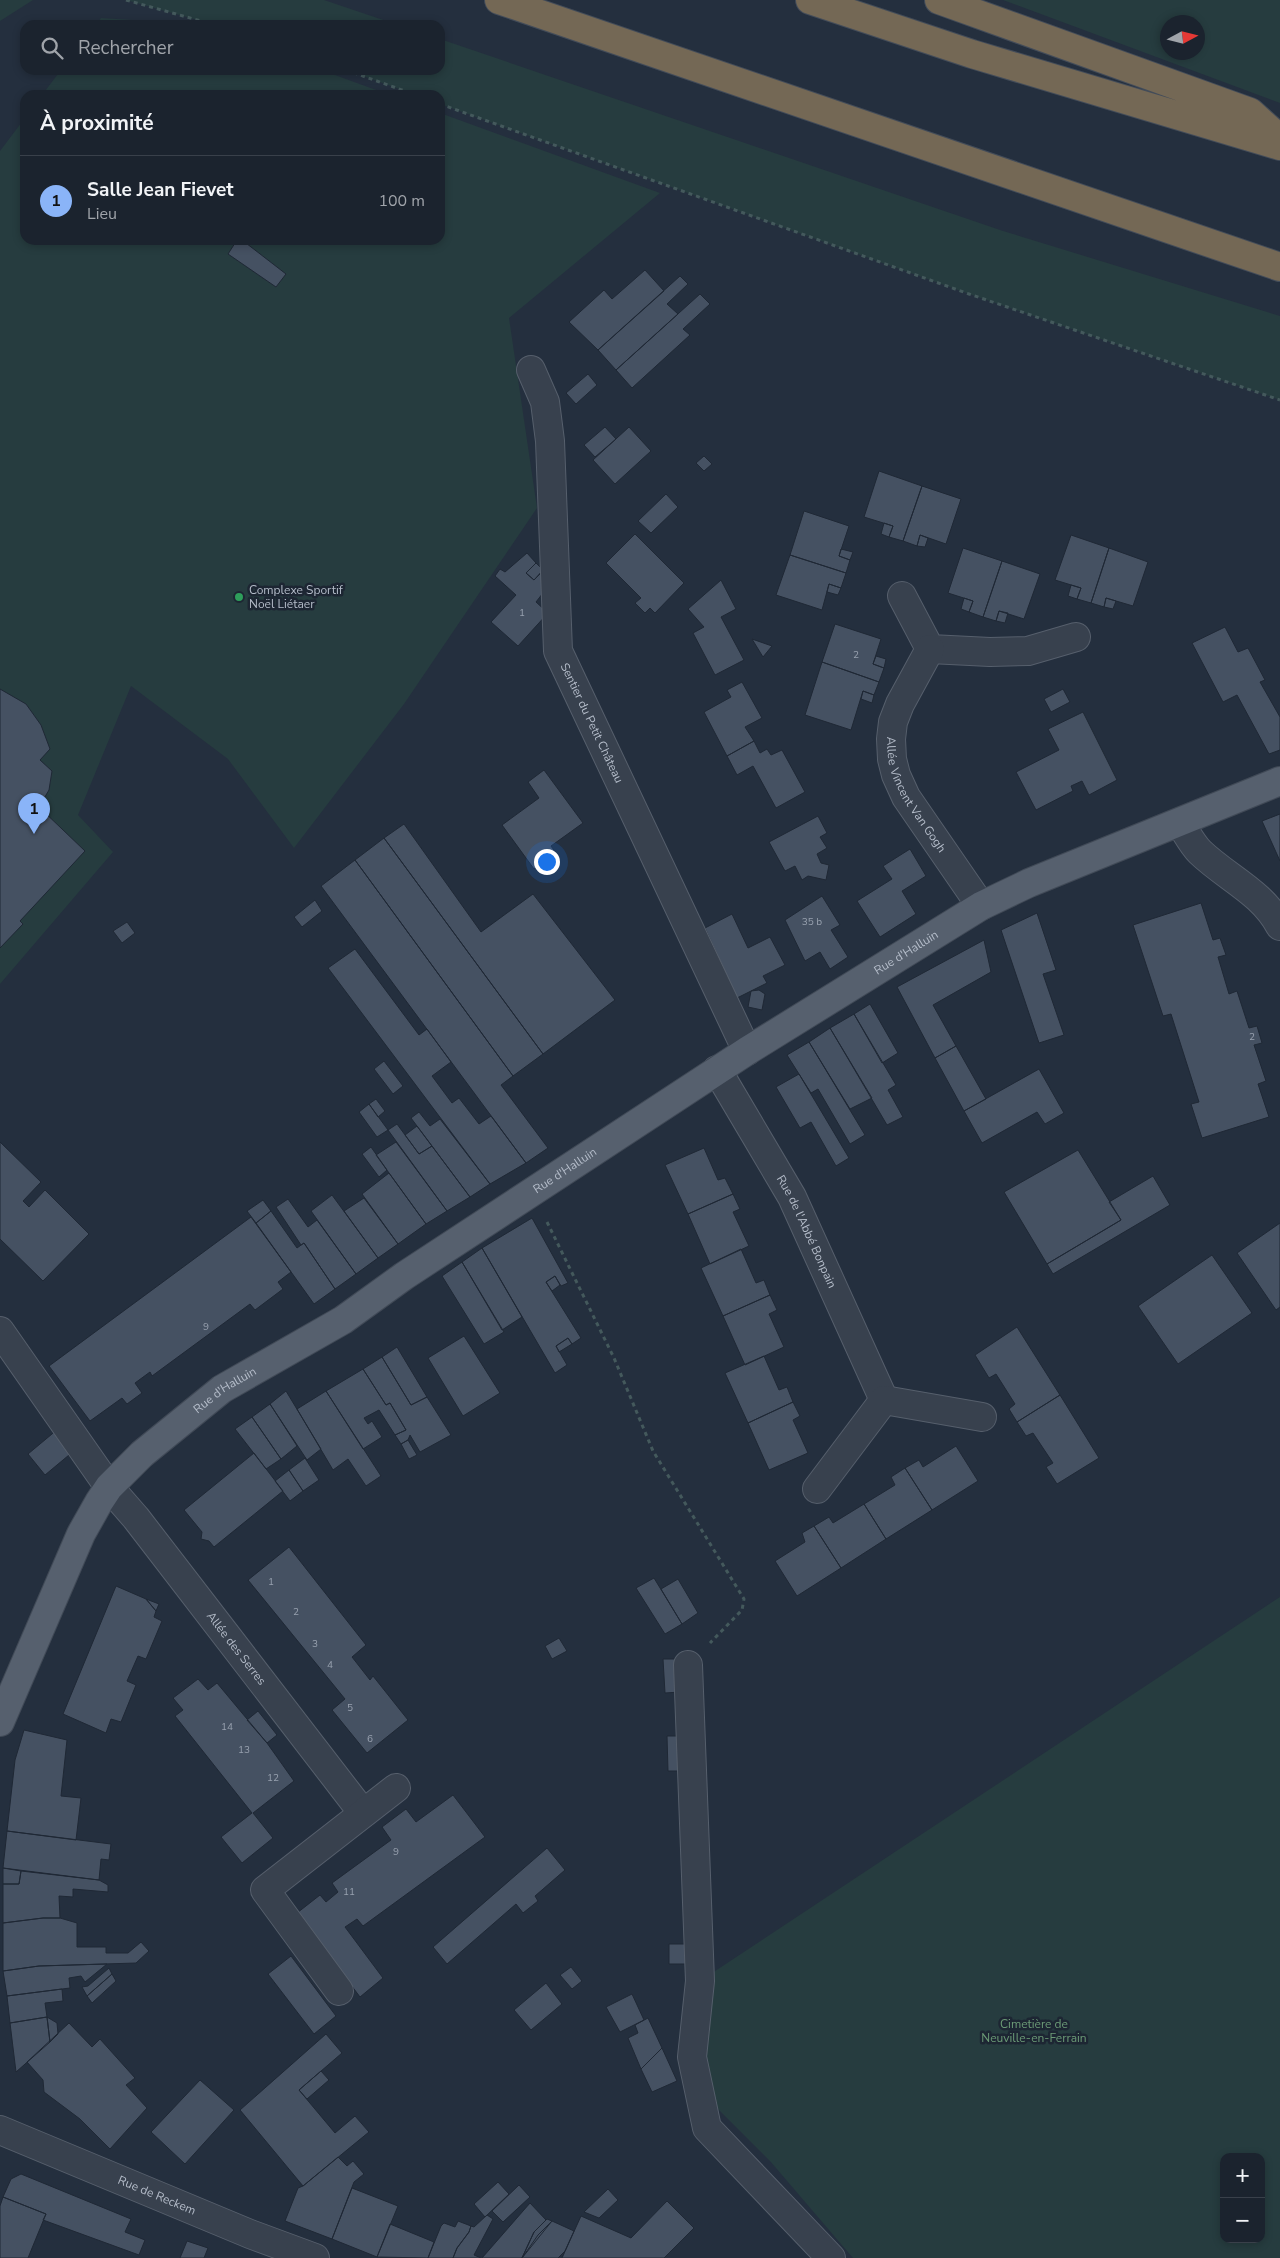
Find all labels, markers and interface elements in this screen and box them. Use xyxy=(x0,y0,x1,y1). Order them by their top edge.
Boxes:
north arrow xyxy=(1160,15,1205,60)
search box xyxy=(20,20,445,75)
icon: search xyxy=(38,34,66,62)
text: Rechercher xyxy=(78,35,173,61)
text: À proximité xyxy=(40,109,154,137)
text: Salle Jean Fievet xyxy=(87,177,234,203)
text: 1 xyxy=(51,190,61,212)
text: 100 m xyxy=(378,190,425,212)
text: Lieu xyxy=(87,203,117,225)
place label: Complexe Sportif Noël Liétaer xyxy=(249,582,344,612)
marker: Complexe Sportif Noël Liétaer xyxy=(233,591,245,603)
house number: 1 xyxy=(519,606,525,620)
house number: 2 xyxy=(853,648,859,662)
street label: Sentier du Petit Château xyxy=(557,660,627,786)
street label: Allée Vincent Van Gogh xyxy=(883,736,950,856)
pin: 1 xyxy=(18,793,50,834)
your location xyxy=(534,849,560,875)
house number: 35 b xyxy=(802,915,822,929)
street label: Rue d'Halluin xyxy=(871,926,941,978)
house number: 2 xyxy=(1249,1030,1255,1044)
street label: Rue d'Halluin xyxy=(530,1144,600,1197)
street label: Rue de l'Abbé Bonpain xyxy=(773,1172,840,1291)
house number: 9 xyxy=(203,1320,209,1334)
street label: Rue d'Halluin xyxy=(190,1363,259,1417)
house number: 1 xyxy=(268,1575,274,1589)
house number: 2 xyxy=(293,1605,299,1619)
street label: Allée des Serres xyxy=(203,1609,270,1689)
house number: 3 xyxy=(312,1637,318,1651)
house number: 4 xyxy=(327,1658,333,1672)
house number: 5 xyxy=(347,1701,353,1715)
house number: 14 xyxy=(221,1720,233,1734)
house number: 6 xyxy=(367,1732,373,1746)
house number: 13 xyxy=(238,1743,250,1757)
house number: 12 xyxy=(267,1771,279,1785)
house number: 9 xyxy=(393,1845,399,1859)
house number: 11 xyxy=(343,1885,355,1899)
park label: Cimetière de Neuville-en-Ferrain xyxy=(981,2016,1087,2046)
map controls xyxy=(1220,2153,1265,2243)
button: + xyxy=(1220,2153,1265,2198)
street label: Rue de Reckem xyxy=(116,2172,198,2219)
button: − xyxy=(1220,2198,1265,2243)

